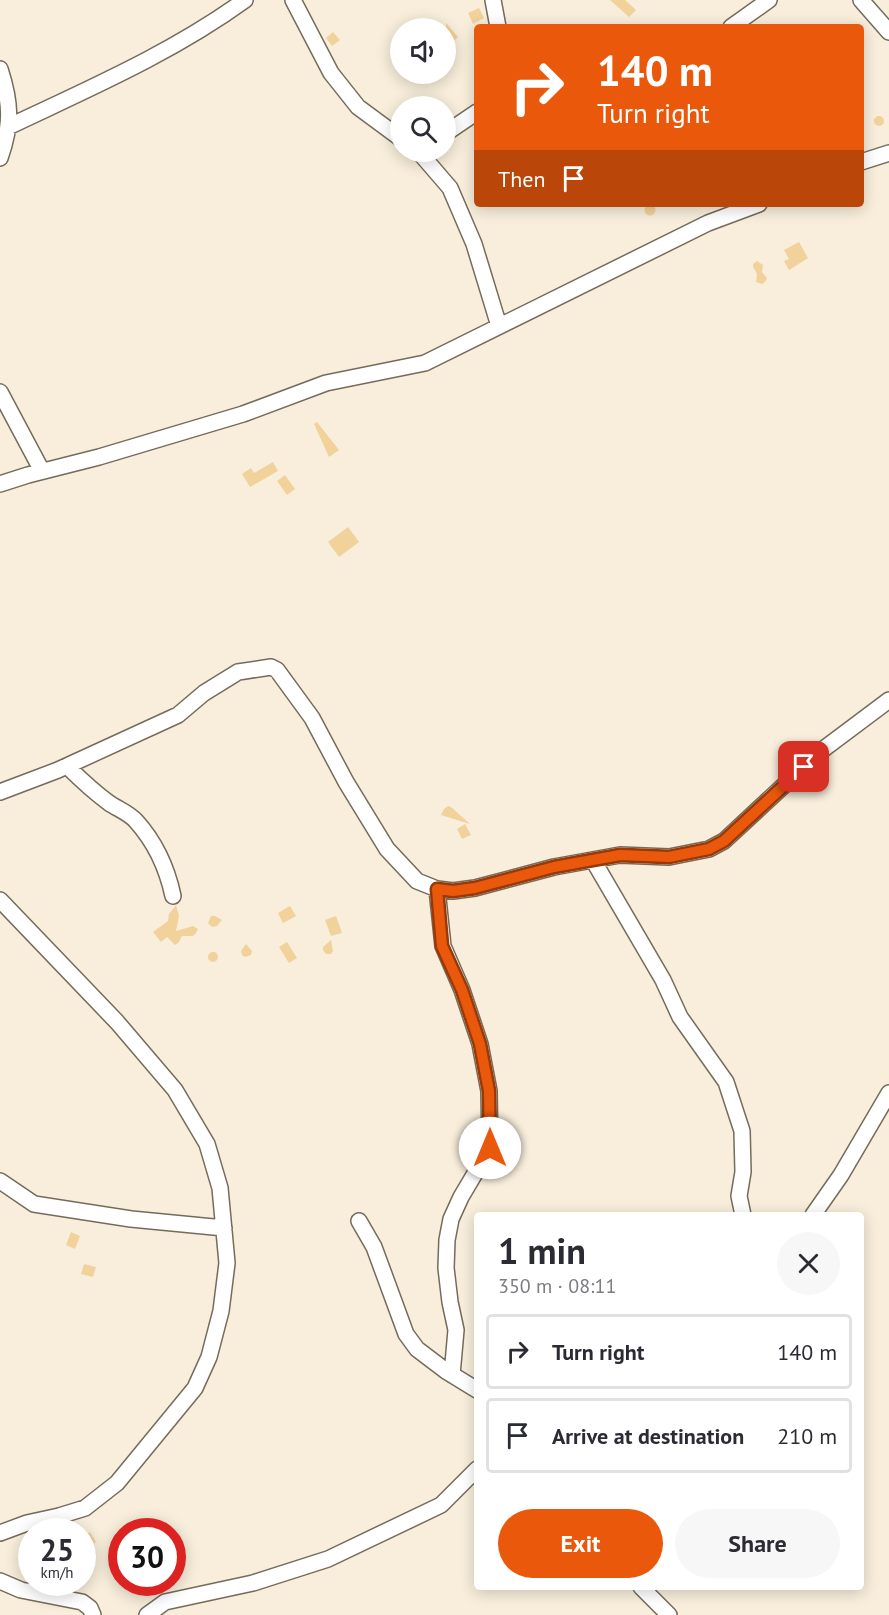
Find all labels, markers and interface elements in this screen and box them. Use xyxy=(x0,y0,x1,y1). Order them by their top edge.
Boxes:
map controls xyxy=(390,18,456,162)
button: sound xyxy=(390,18,456,84)
text: 140 m xyxy=(597,43,713,98)
icon: right xyxy=(498,48,576,126)
button: search xyxy=(390,96,456,162)
text: Turn right xyxy=(597,96,710,130)
icon: arrive xyxy=(557,162,590,195)
text: Then xyxy=(498,165,545,193)
pin xyxy=(778,741,829,792)
icon: arrive xyxy=(787,750,820,783)
position arrow xyxy=(458,1116,522,1180)
text: 1 min xyxy=(498,1227,586,1274)
button: close xyxy=(777,1232,840,1295)
text: 350 m · 08:11 xyxy=(498,1273,616,1299)
icon: right xyxy=(501,1335,534,1368)
text: Turn right xyxy=(552,1338,644,1366)
text: 140 m xyxy=(777,1338,837,1366)
icon: arrive xyxy=(501,1419,534,1452)
text: Arrive at destination xyxy=(552,1422,744,1450)
text: 210 m xyxy=(777,1422,837,1450)
button: Exit xyxy=(498,1509,663,1578)
button: Share xyxy=(675,1509,840,1578)
speed limit sign: 30 xyxy=(108,1518,186,1596)
text: 25 xyxy=(40,1530,74,1569)
text: km/h xyxy=(41,1563,73,1582)

